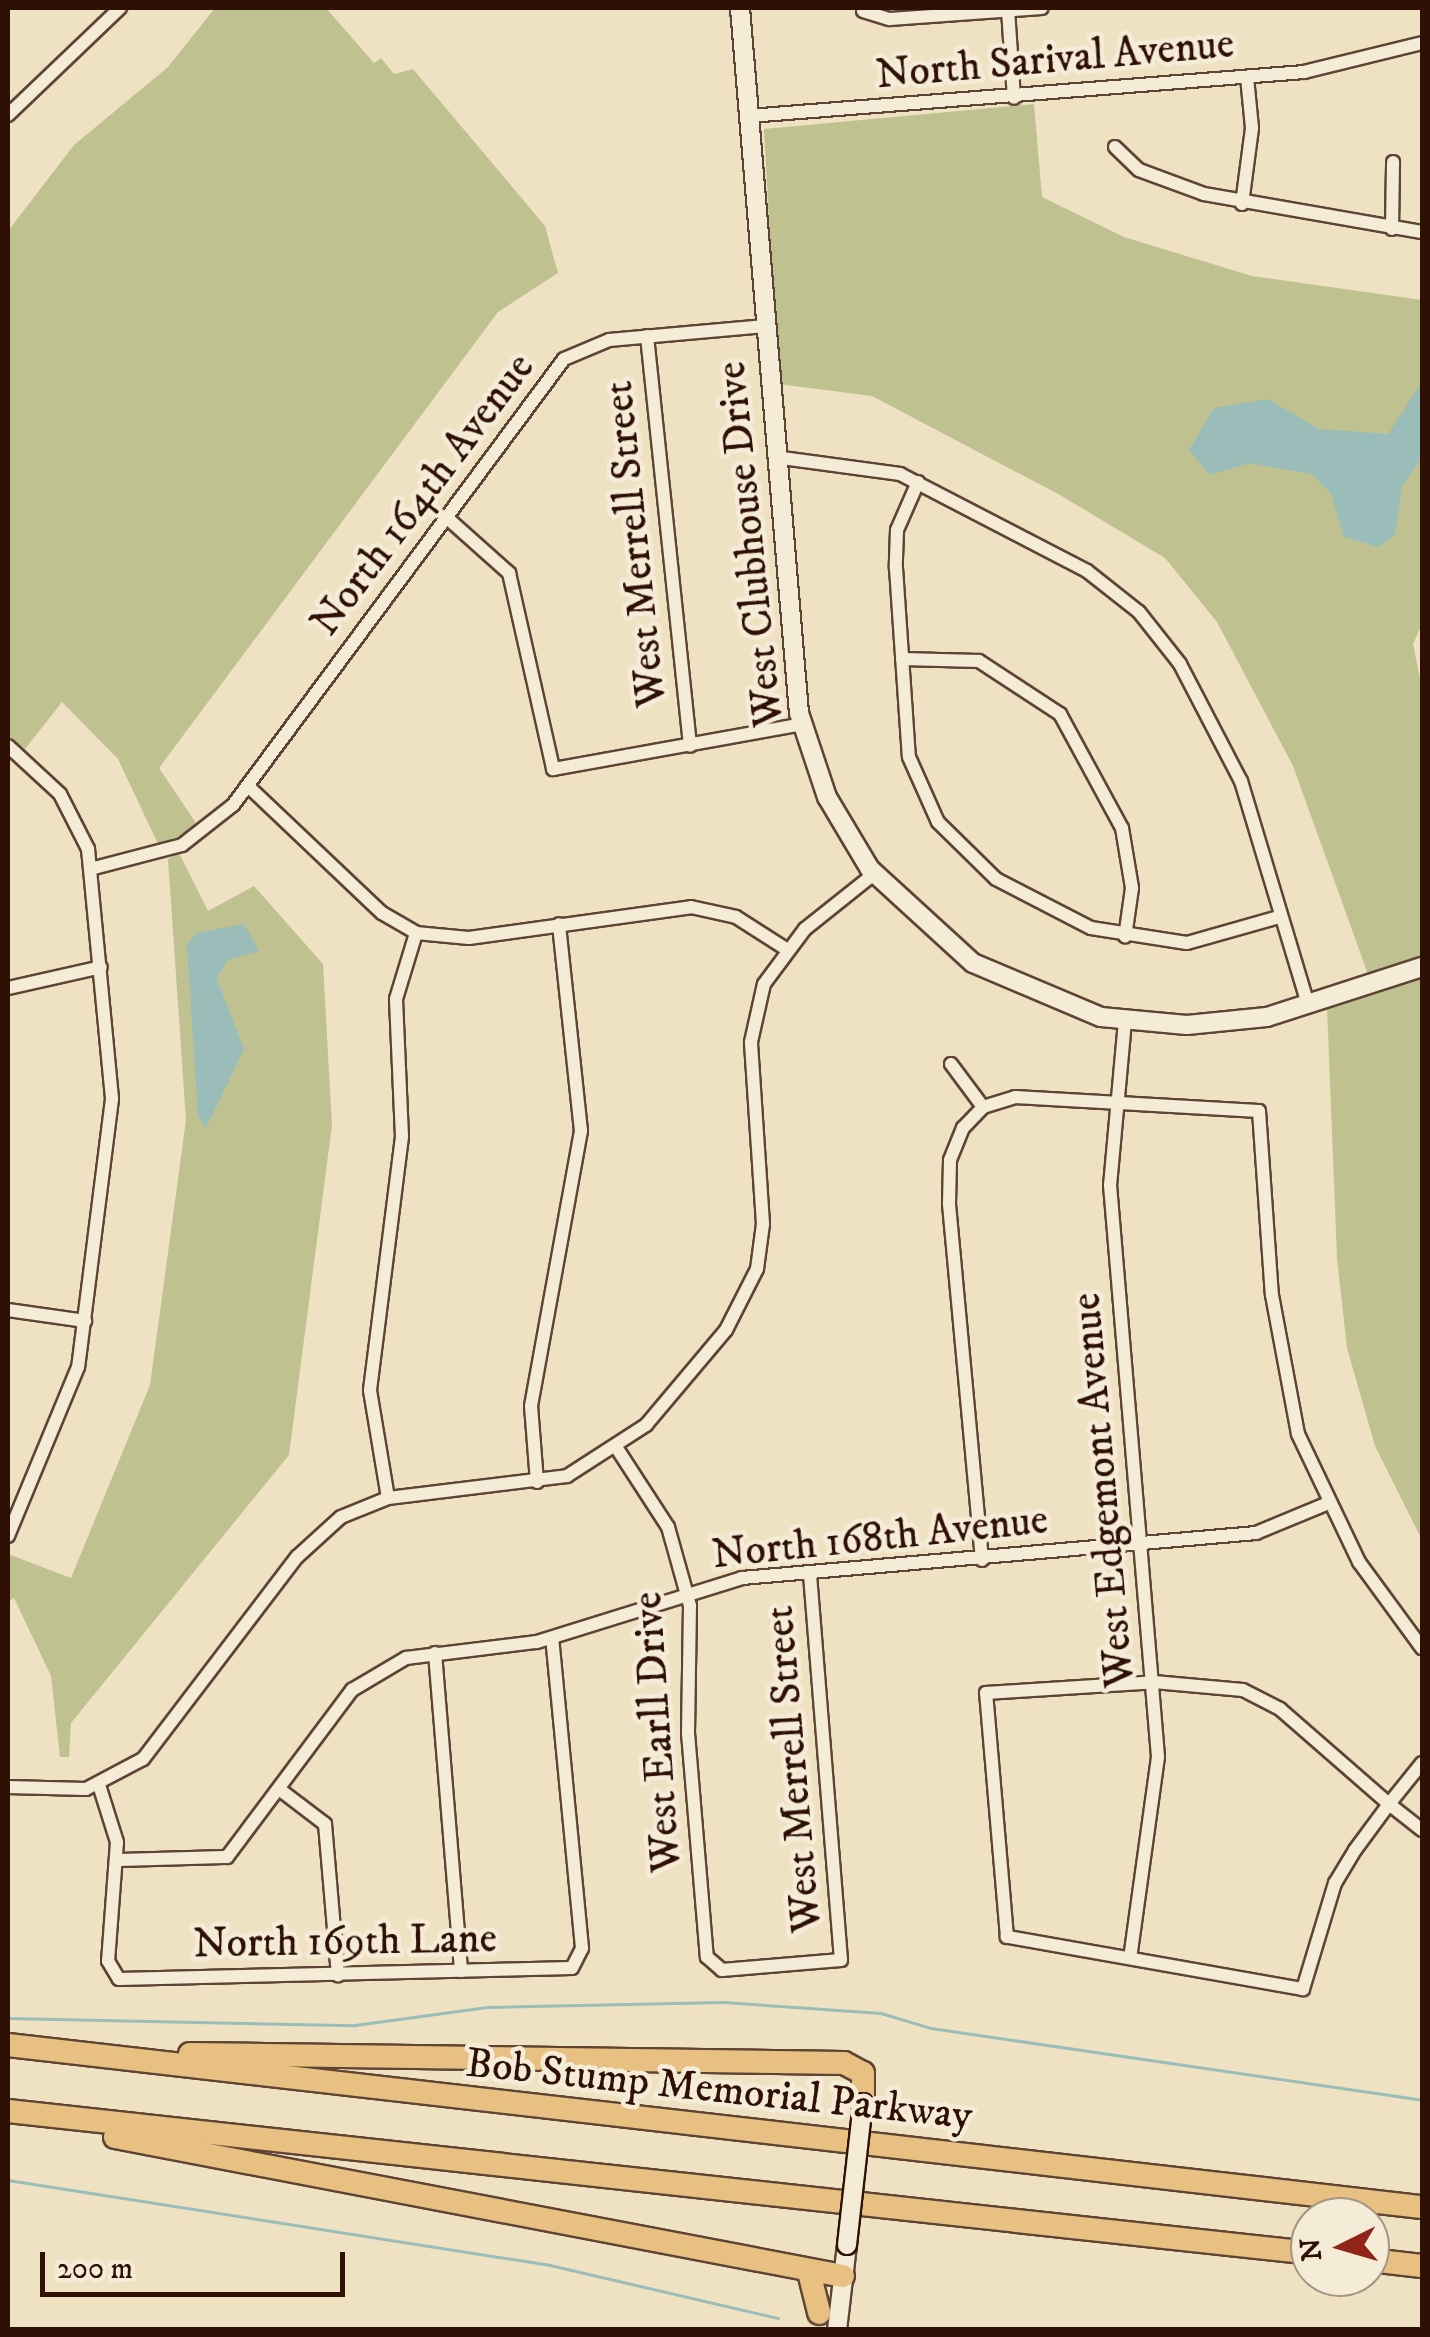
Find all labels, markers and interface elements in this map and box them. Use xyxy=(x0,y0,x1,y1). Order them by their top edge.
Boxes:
street label: North Sarival Avenue xyxy=(874,19,1236,101)
street label: North 164th Avenue xyxy=(300,344,546,646)
street label: West Clubhouse Drive xyxy=(707,359,795,729)
street label: West Merrell Street xyxy=(594,378,678,710)
street label: West Edgemont Avenue xyxy=(1062,1291,1146,1689)
street label: North 168th Avenue xyxy=(709,1495,1051,1581)
street label: West Earll Drive xyxy=(623,1590,693,1874)
street label: West Merrell Street xyxy=(755,1604,833,1934)
street label: North 169th Lane xyxy=(193,1914,497,1970)
street label: Bob Stump Memorial Parkway xyxy=(463,2038,975,2142)
north arrow xyxy=(1290,2197,1390,2297)
scale bar xyxy=(45,2232,350,2294)
text: N xyxy=(1293,2237,1330,2262)
text: 200 m xyxy=(57,2251,133,2288)

